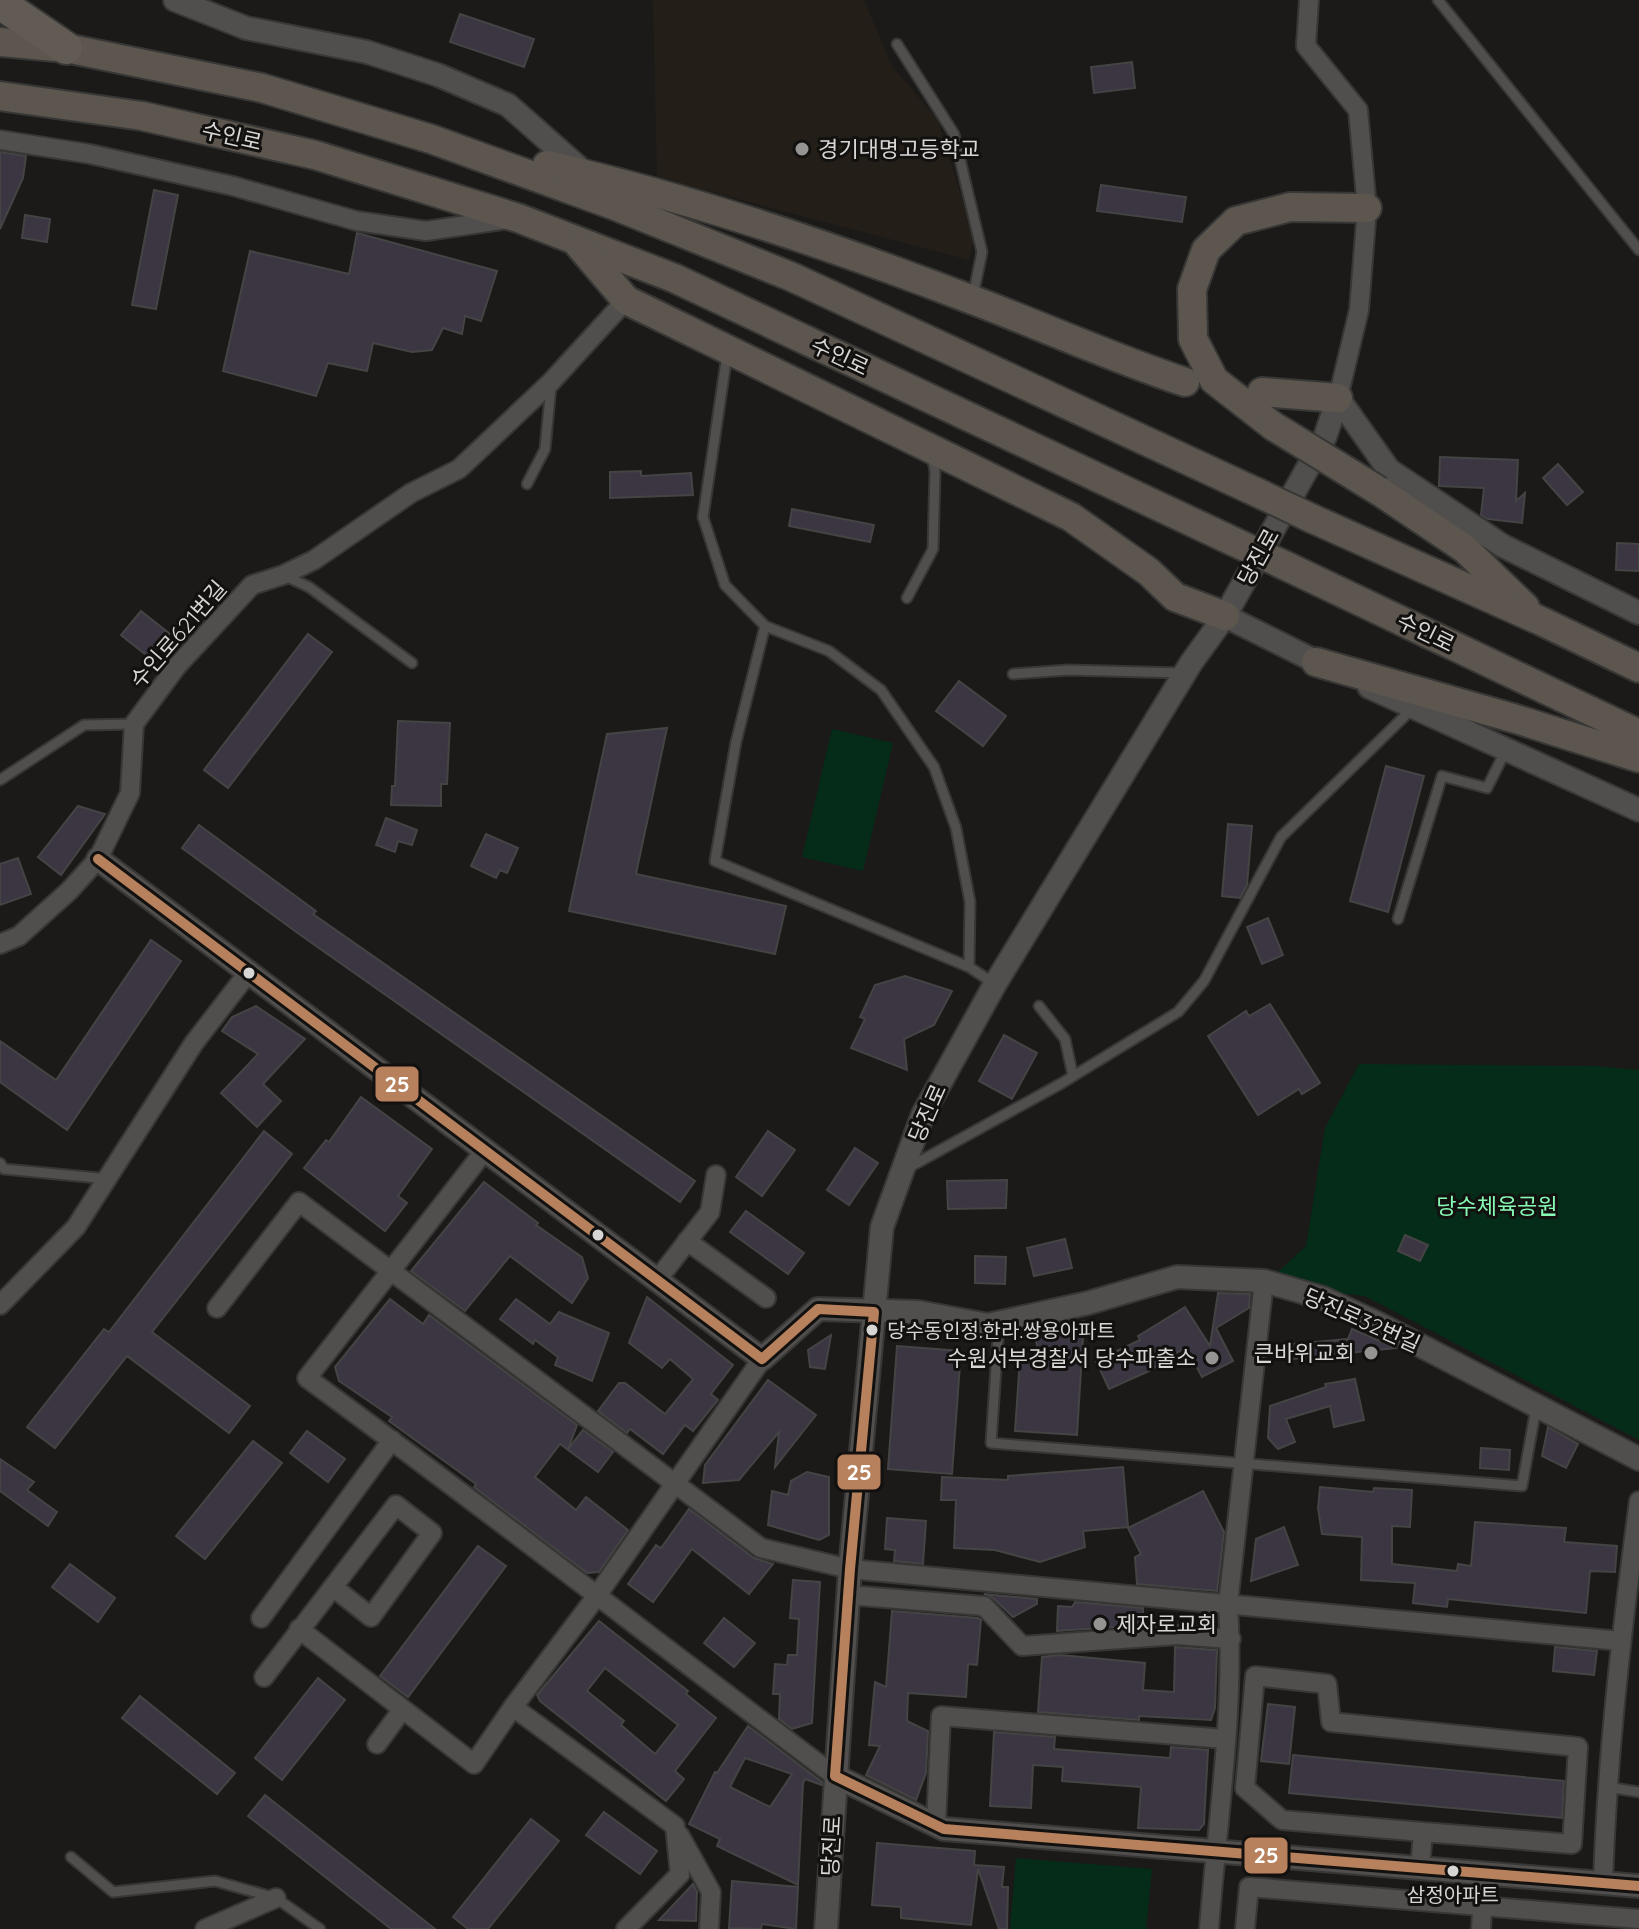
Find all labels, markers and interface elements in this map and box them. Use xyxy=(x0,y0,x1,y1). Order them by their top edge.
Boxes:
street label: 수인로 xyxy=(199,116,265,156)
place label: 경기대명고등학교 xyxy=(818,135,980,163)
marker: 경기대명고등학교 xyxy=(793,140,811,158)
street label: 수인로 xyxy=(807,330,873,382)
street label: 당진로 xyxy=(1231,524,1285,590)
street label: 수인로621번길 xyxy=(124,574,232,694)
street label: 수인로 xyxy=(1393,606,1459,658)
unlabelled marker xyxy=(241,965,257,981)
line badge: 25 xyxy=(374,1065,420,1103)
text: 25 xyxy=(384,1070,410,1098)
street label: 당진로 xyxy=(902,1080,952,1146)
park label: 당수체육공원 xyxy=(1436,1192,1558,1220)
unlabelled marker xyxy=(590,1227,606,1243)
street label: 당진로32번길 xyxy=(1299,1282,1425,1358)
place label: 당수동인정.한라.쌍용아파트 xyxy=(887,1318,1115,1343)
marker: 당수동인정.한라.쌍용아파트 xyxy=(864,1322,880,1338)
place label: 큰바위교회 xyxy=(1254,1339,1355,1367)
place label: 수원서부경찰서 당수파출소 xyxy=(947,1344,1196,1372)
marker: 큰바위교회 xyxy=(1362,1344,1380,1362)
marker: 수원서부경찰서 당수파출소 xyxy=(1203,1349,1221,1367)
line badge: 25 xyxy=(836,1453,882,1491)
text: 25 xyxy=(846,1458,872,1486)
place label: 제자로교회 xyxy=(1116,1610,1217,1638)
marker: 제자로교회 xyxy=(1091,1615,1109,1633)
street label: 당진로 xyxy=(815,1815,847,1877)
line badge: 25 xyxy=(1243,1836,1289,1875)
text: 25 xyxy=(1253,1841,1279,1869)
marker: 삼정아파트 xyxy=(1445,1863,1461,1879)
place label: 삼정아파트 xyxy=(1407,1882,1499,1907)

